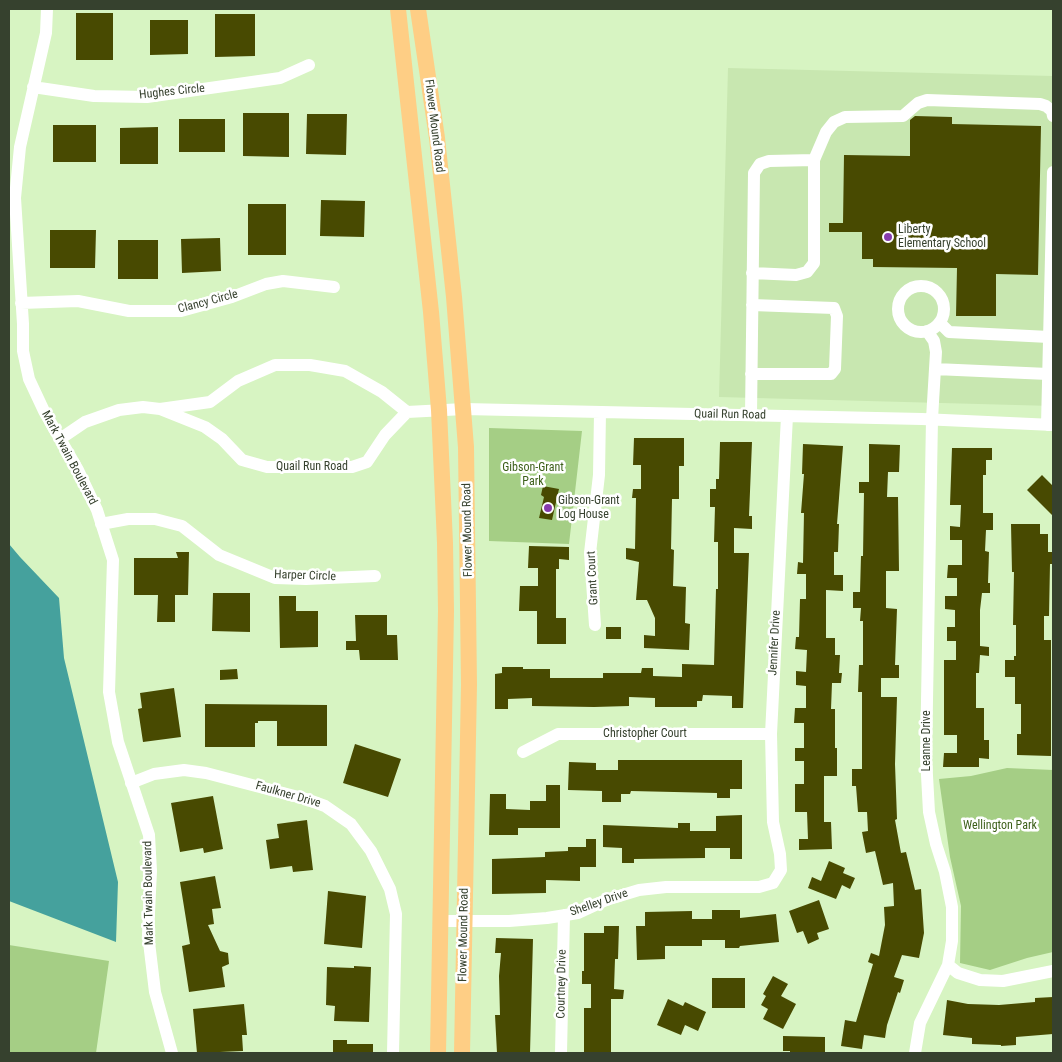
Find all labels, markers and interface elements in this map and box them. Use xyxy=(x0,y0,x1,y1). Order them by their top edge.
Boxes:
street label: Flower Mound Road xyxy=(421,79,447,173)
street label: Hughes Circle xyxy=(139,81,205,103)
place label: Liberty Elementary School xyxy=(898,223,986,251)
marker: Liberty Elementary School xyxy=(882,231,894,243)
street label: Clancy Circle xyxy=(176,287,240,317)
street label: Quail Run Road xyxy=(694,407,766,423)
street label: Mark Twain Boulevard xyxy=(38,409,100,507)
street label: Quail Run Road xyxy=(276,460,348,474)
park label: Gibson-Grant Park xyxy=(502,461,564,489)
street label: Flower Mound Road xyxy=(460,483,476,577)
place label: Gibson-Grant Log House xyxy=(558,494,620,522)
marker: Gibson-Grant Log House xyxy=(542,502,554,514)
street label: Grant Court xyxy=(584,550,602,606)
street label: Harper Circle xyxy=(274,568,336,584)
street label: Jennifer Drive xyxy=(766,610,784,676)
street label: Leanne Drive xyxy=(920,710,934,772)
street label: Christopher Court xyxy=(603,727,687,741)
street label: Faulkner Drive xyxy=(254,779,322,811)
park label: Wellington Park xyxy=(963,819,1037,833)
street label: Mark Twain Boulevard xyxy=(141,841,157,945)
street label: Shelley Drive xyxy=(568,886,630,920)
street label: Flower Mound Road xyxy=(456,888,472,982)
street label: Courtney Drive xyxy=(554,949,570,1019)

